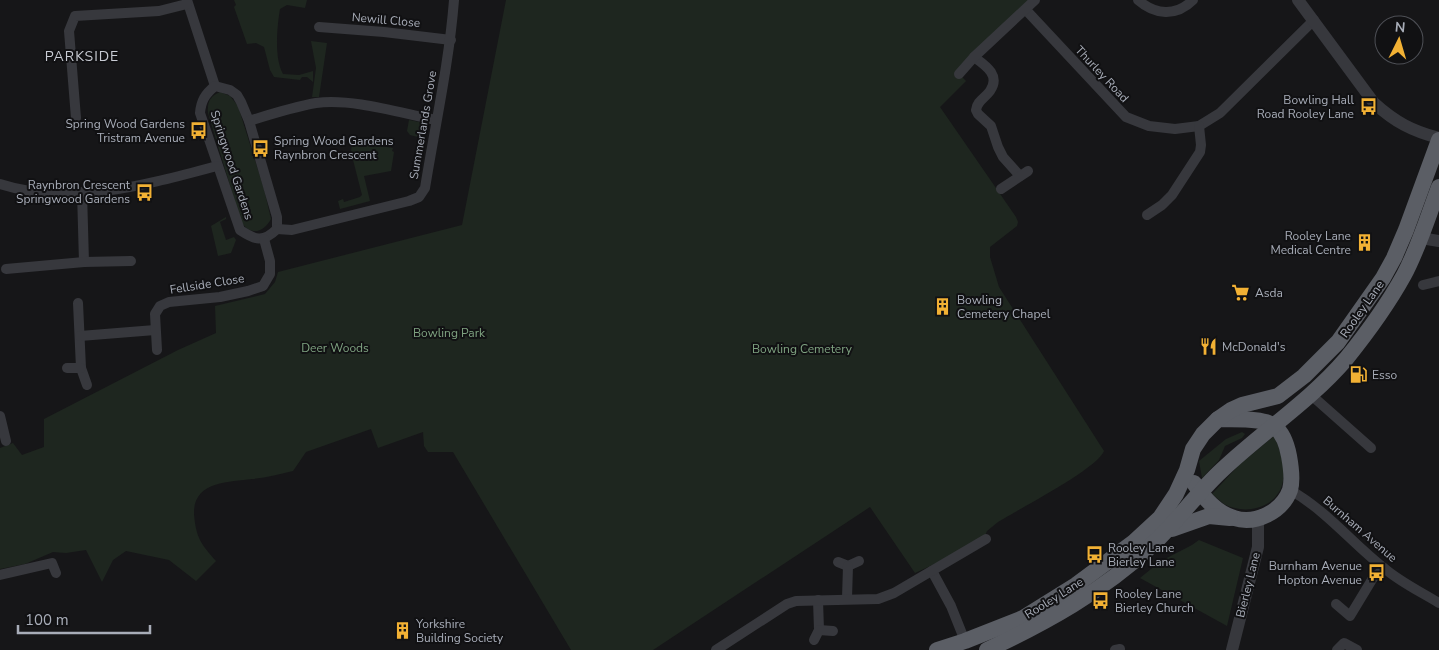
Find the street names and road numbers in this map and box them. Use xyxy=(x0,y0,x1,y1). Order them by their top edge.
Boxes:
street label: Newill Close xyxy=(351,9,421,31)
street label: Thurley Road xyxy=(1072,42,1132,106)
street label: Summerlands Grove xyxy=(406,69,440,181)
street label: Springwood Gardens xyxy=(207,108,257,222)
street label: Fellside Close xyxy=(169,270,245,298)
street label: Rooley Lane xyxy=(1336,277,1388,341)
street label: Burnham Avenue xyxy=(1320,492,1400,566)
street label: Bierley Lane xyxy=(1232,551,1264,619)
street label: Rooley Lane xyxy=(1022,574,1086,622)

